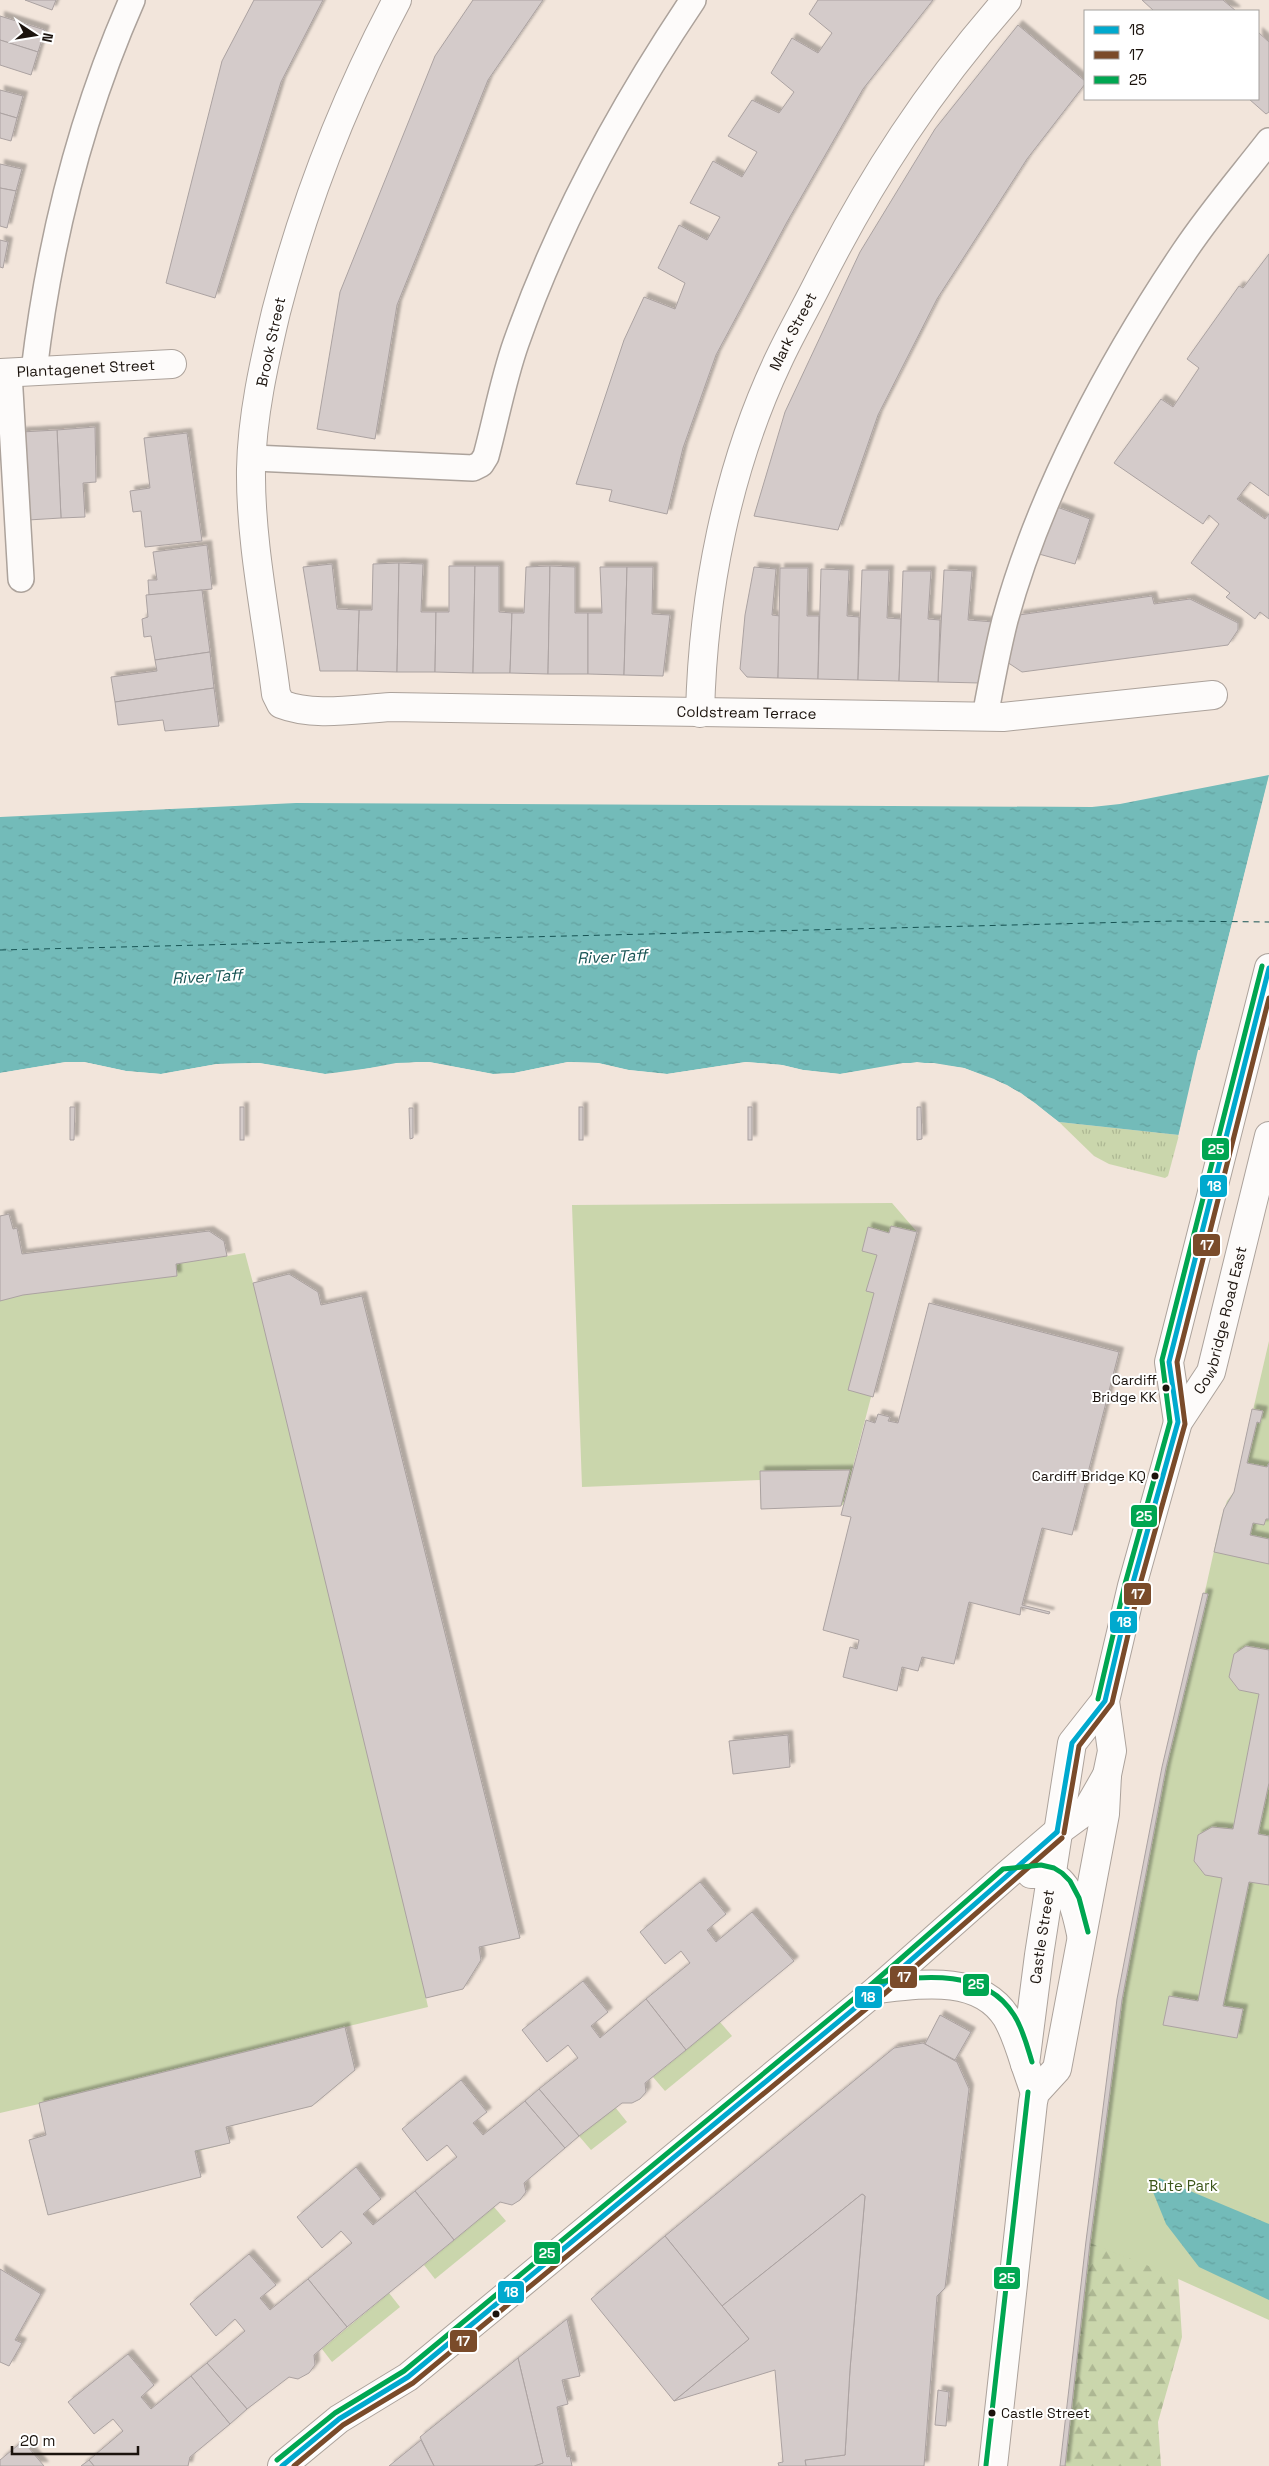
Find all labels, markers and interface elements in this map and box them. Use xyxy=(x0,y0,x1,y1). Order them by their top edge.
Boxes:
north arrow xyxy=(10,10,60,60)
legend xyxy=(1084,10,1259,100)
text: 18 xyxy=(1129,20,1145,39)
text: N xyxy=(38,31,57,44)
text: 17 xyxy=(1129,45,1144,64)
text: 25 xyxy=(1129,70,1147,89)
street label: Mark Street xyxy=(765,289,821,373)
street label: Brook Street xyxy=(252,295,289,389)
street label: Plantagenet Street xyxy=(16,355,156,381)
street label: Coldstream Terrace xyxy=(676,702,817,723)
water label: River Taff xyxy=(576,944,651,969)
water label: River Taff xyxy=(171,964,246,989)
line badge: 25 xyxy=(1201,1137,1230,1161)
text: 25 xyxy=(1208,1140,1224,1158)
line badge: 18 xyxy=(1199,1174,1228,1198)
text: 18 xyxy=(1207,1177,1222,1195)
line badge: 17 xyxy=(1192,1233,1221,1257)
text: 17 xyxy=(1200,1236,1214,1254)
street label: Cowbridge Road East xyxy=(1189,1244,1251,1398)
place label: Cardiff Bridge KK xyxy=(1092,1371,1157,1406)
marker: Cardiff Bridge KK xyxy=(1161,1383,1171,1393)
place label: Cardiff Bridge KQ xyxy=(1032,1467,1146,1485)
marker: Cardiff Bridge KQ xyxy=(1150,1471,1160,1481)
line badge: 25 xyxy=(1130,1504,1158,1528)
text: 25 xyxy=(1136,1507,1152,1525)
line badge: 17 xyxy=(1123,1582,1152,1606)
text: 17 xyxy=(1131,1585,1145,1603)
line badge: 18 xyxy=(1109,1610,1138,1634)
text: 18 xyxy=(1117,1613,1132,1631)
street label: Castle Street xyxy=(1025,1888,1058,1985)
line badge: 17 xyxy=(889,1965,918,1989)
text: 17 xyxy=(897,1968,911,1986)
line badge: 25 xyxy=(962,1973,990,1997)
text: 25 xyxy=(968,1975,984,1993)
line badge: 18 xyxy=(854,1985,883,2009)
text: 18 xyxy=(861,1988,876,2006)
park label: Bute Park xyxy=(1148,2176,1218,2195)
line badge: 25 xyxy=(533,2241,561,2265)
text: 25 xyxy=(539,2244,555,2262)
line badge: 25 xyxy=(993,2266,1021,2290)
text: 25 xyxy=(999,2269,1015,2287)
line badge: 18 xyxy=(497,2280,525,2304)
text: 18 xyxy=(504,2283,519,2301)
unlabelled marker xyxy=(491,2309,501,2319)
line badge: 17 xyxy=(449,2329,478,2353)
text: 17 xyxy=(456,2332,470,2350)
place label: Castle Street xyxy=(1001,2404,1090,2422)
marker: Castle Street xyxy=(987,2408,997,2418)
scale bar xyxy=(12,2424,139,2456)
text: 20 m xyxy=(20,2431,55,2450)

